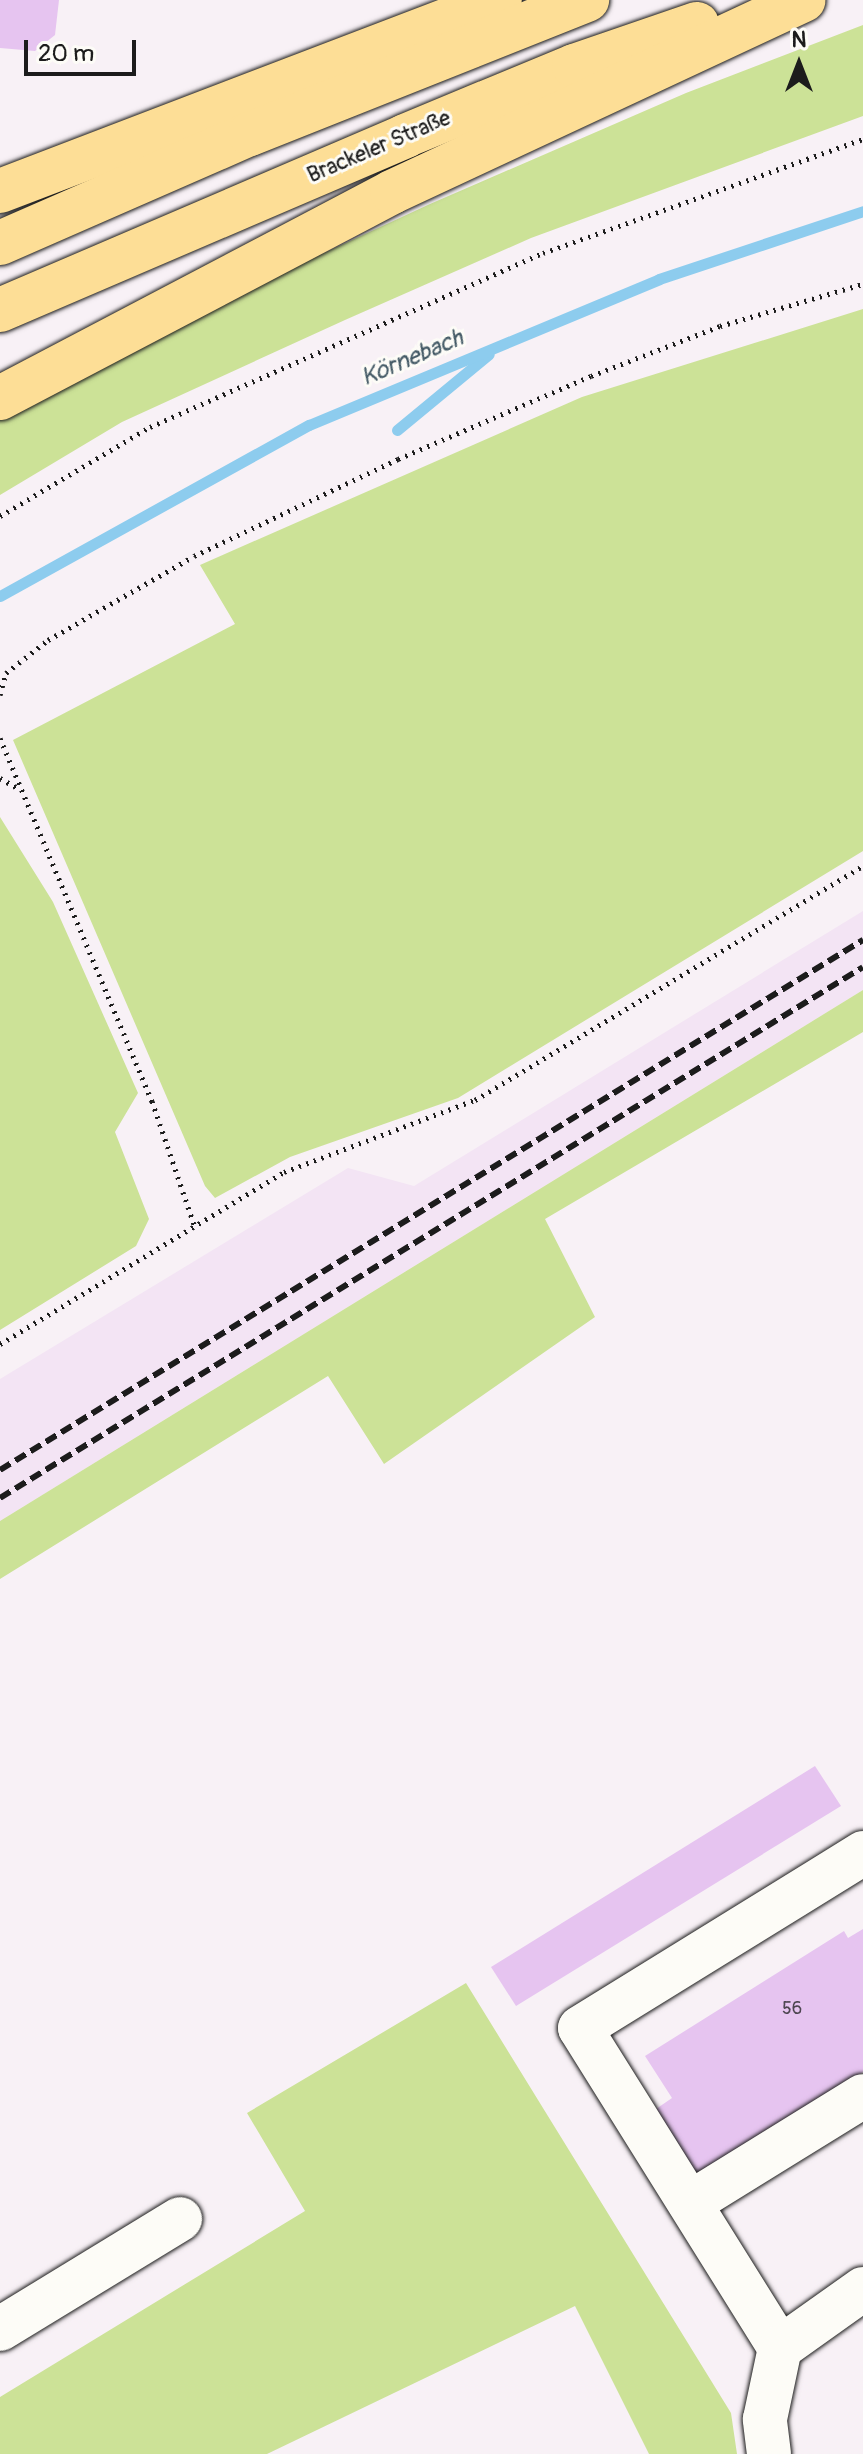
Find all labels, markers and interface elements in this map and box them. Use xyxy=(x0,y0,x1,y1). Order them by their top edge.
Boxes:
scale bar xyxy=(28,24,140,74)
north arrow xyxy=(759,24,839,104)
text: N xyxy=(792,26,806,54)
text: 20 m xyxy=(38,39,94,68)
street label: Brackeler Straße xyxy=(303,105,455,189)
water label: Körnebach xyxy=(357,324,467,392)
house number: 56 xyxy=(782,1998,802,2020)

